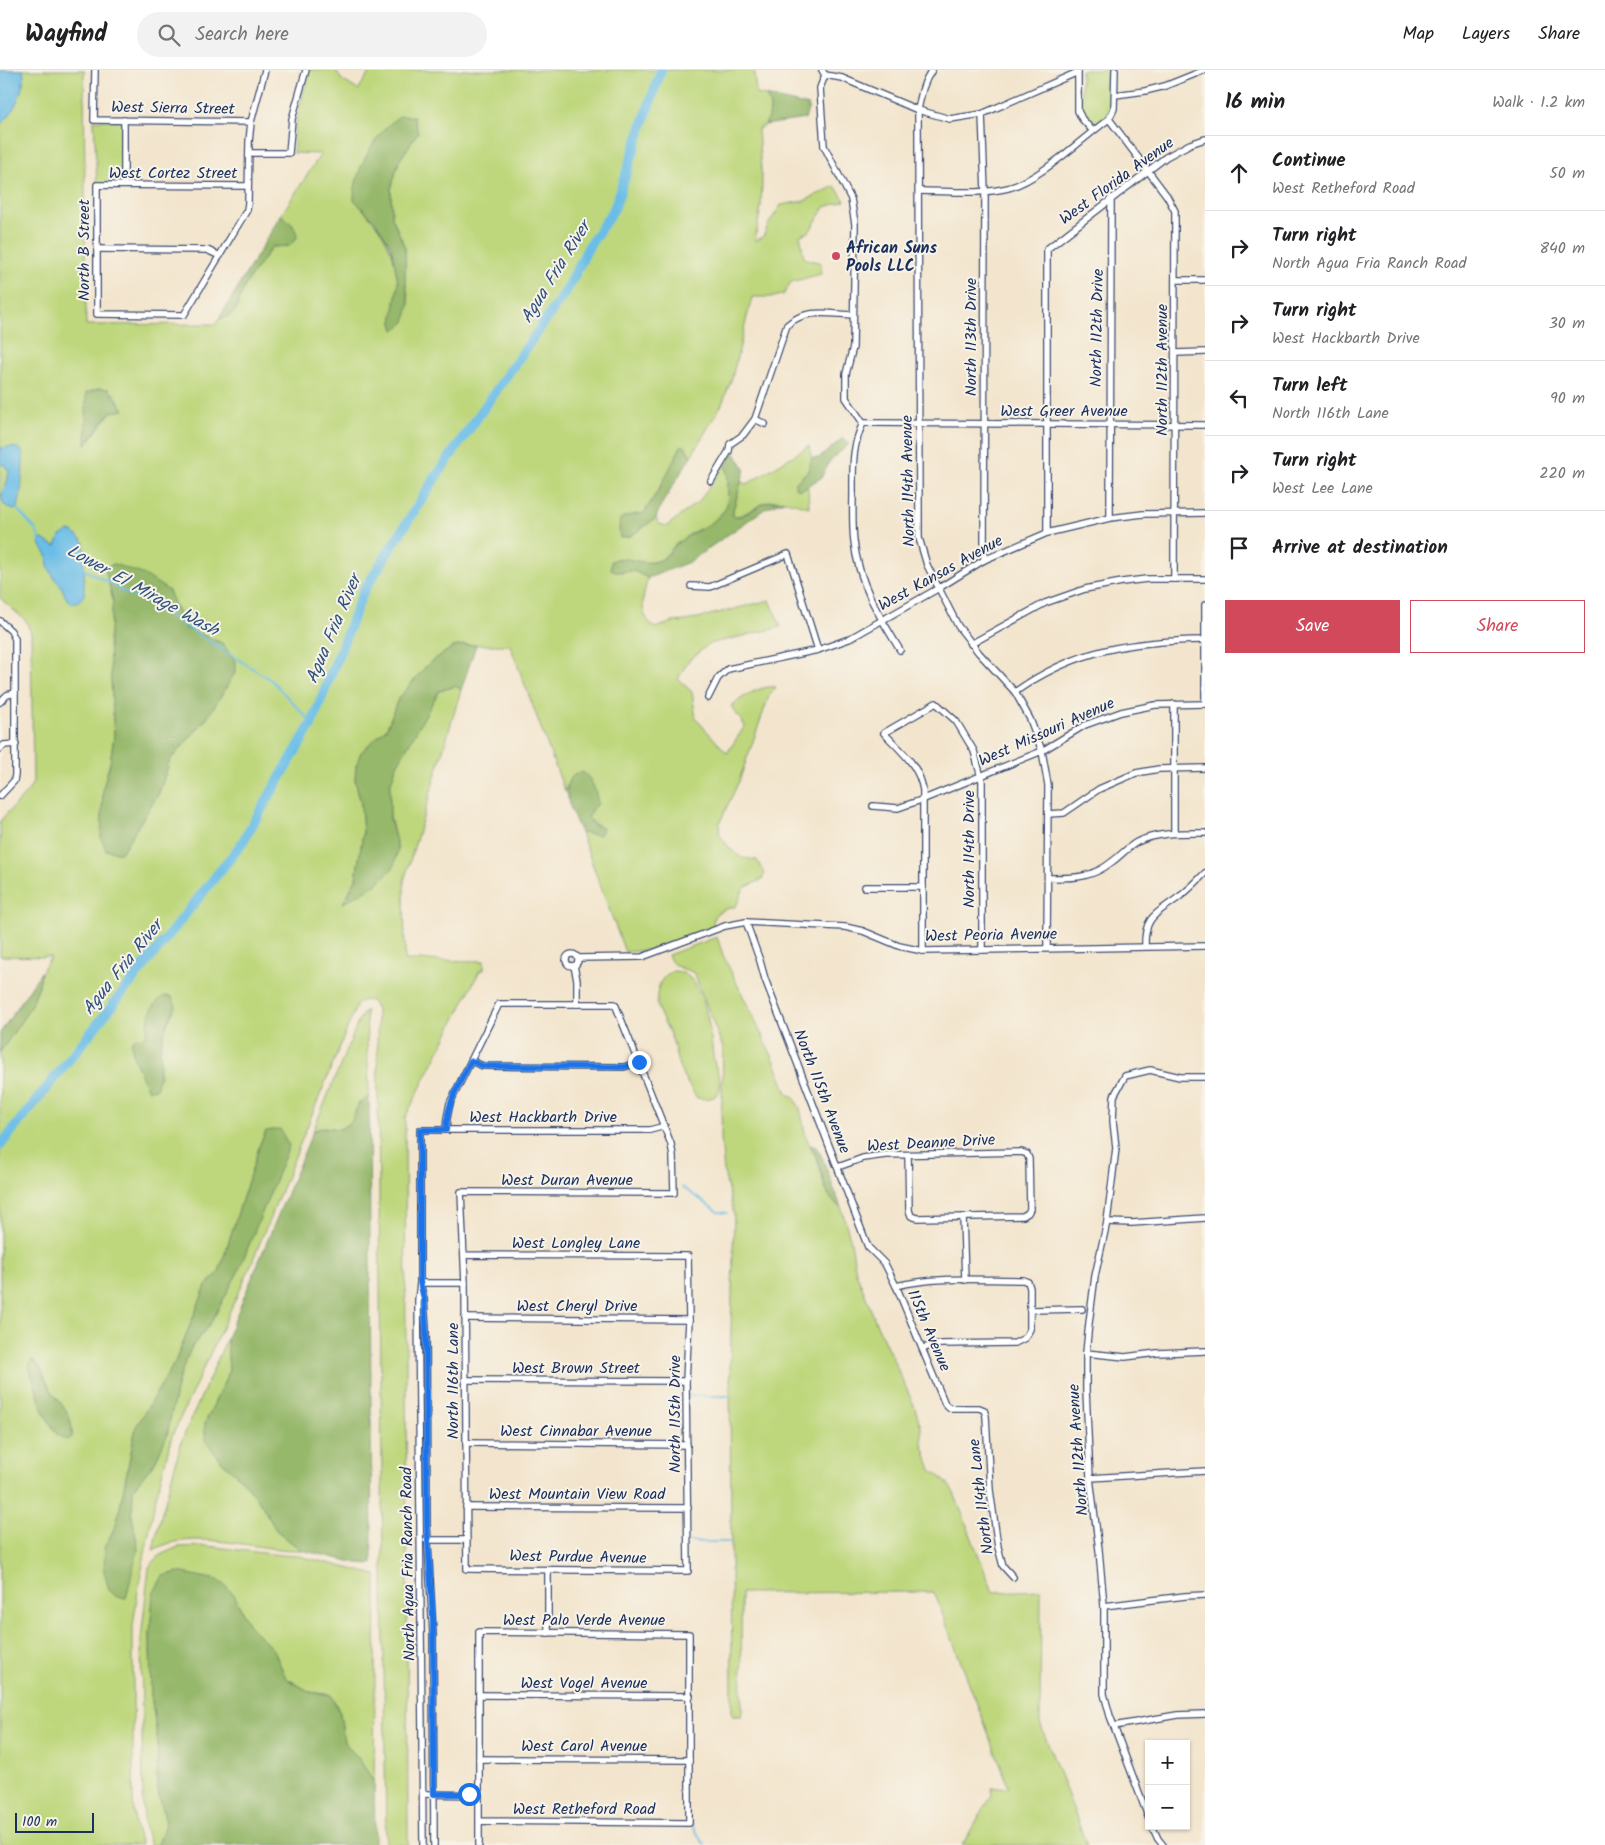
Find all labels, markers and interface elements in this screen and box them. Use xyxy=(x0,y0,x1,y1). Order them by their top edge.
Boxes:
search box xyxy=(137,12,487,57)
text: Wayfind xyxy=(25,15,107,54)
text: Search here xyxy=(195,20,289,50)
text: Map xyxy=(1403,20,1434,49)
text: Layers xyxy=(1462,20,1510,49)
text: Share xyxy=(1538,20,1580,49)
icon: search xyxy=(155,21,183,49)
text: 16 min xyxy=(1225,86,1285,119)
text: Walk · 1.2 km xyxy=(1492,90,1585,115)
street label: West Sierra Street xyxy=(111,95,236,122)
street label: West Florida Avenue xyxy=(1054,131,1180,232)
text: Continue xyxy=(1272,146,1345,176)
icon: ahead xyxy=(1225,159,1253,187)
street label: West Cortez Street xyxy=(109,161,238,186)
text: 50 m xyxy=(1549,161,1585,186)
text: West Retheford Road xyxy=(1272,176,1415,201)
street label: North B Street xyxy=(72,198,97,301)
water label: Agua Fria River xyxy=(513,213,601,329)
text: Turn right xyxy=(1272,221,1357,251)
icon: right xyxy=(1225,234,1253,262)
place label: African Suns Pools LLC xyxy=(846,236,937,279)
text: 840 m xyxy=(1539,236,1585,261)
marker: African Suns Pools LLC xyxy=(830,250,842,262)
text: North Agua Fria Ranch Road xyxy=(1272,251,1466,276)
street label: North 112th Drive xyxy=(1084,269,1111,387)
street label: North 113th Drive xyxy=(959,278,984,396)
text: Turn right xyxy=(1272,296,1357,326)
street label: North 112th Avenue xyxy=(1150,304,1175,436)
icon: right xyxy=(1225,309,1253,337)
text: 30 m xyxy=(1549,311,1585,336)
text: West Hackbarth Drive xyxy=(1272,326,1420,351)
text: Turn left xyxy=(1272,371,1347,401)
icon: left xyxy=(1225,384,1253,412)
text: 90 m xyxy=(1550,386,1585,411)
street label: West Greer Avenue xyxy=(1000,399,1128,424)
text: North 116th Lane xyxy=(1272,401,1389,426)
street label: North 114th Avenue xyxy=(895,415,922,547)
text: Turn right xyxy=(1272,446,1357,476)
icon: right xyxy=(1225,459,1253,487)
text: 220 m xyxy=(1539,461,1585,486)
text: West Lee Lane xyxy=(1272,476,1373,501)
street label: West Kansas Avenue xyxy=(874,529,1008,618)
text: Arrive at destination xyxy=(1272,533,1448,563)
icon: arrive xyxy=(1225,534,1253,562)
water label: Lower El Mirage Wash xyxy=(61,537,225,646)
water label: Agua Fria River xyxy=(298,567,372,688)
button: Save xyxy=(1225,600,1400,653)
button: Share xyxy=(1410,600,1585,653)
street label: West Missouri Avenue xyxy=(974,691,1119,774)
street label: North 114th Drive xyxy=(957,790,982,908)
water label: Agua Fria River xyxy=(76,911,173,1022)
street label: West Peoria Avenue xyxy=(925,922,1057,949)
street label: North 115th Avenue xyxy=(786,1026,857,1157)
route end xyxy=(628,1051,651,1074)
street label: West Hackbarth Drive xyxy=(469,1105,617,1130)
street label: West Deanne Drive xyxy=(866,1128,996,1159)
street label: West Duran Avenue xyxy=(501,1168,633,1193)
street label: West Longley Lane xyxy=(512,1231,640,1256)
street label: 115th Avenue xyxy=(900,1286,957,1375)
street label: West Cheryl Drive xyxy=(516,1294,638,1319)
street label: North 116th Lane xyxy=(441,1323,466,1439)
street label: North 115th Drive xyxy=(663,1355,688,1473)
street label: West Brown Street xyxy=(512,1356,641,1381)
street label: North 112th Avenue xyxy=(1061,1383,1096,1517)
street label: West Cinnabar Avenue xyxy=(500,1419,652,1444)
street label: North 114th Lane xyxy=(962,1437,1001,1556)
street label: North Agua Fria Ranch Road xyxy=(394,1466,423,1661)
street label: West Mountain View Road xyxy=(489,1482,666,1507)
street label: West Purdue Avenue xyxy=(509,1544,647,1571)
street label: West Palo Verde Avenue xyxy=(503,1608,665,1633)
street label: West Vogel Avenue xyxy=(520,1671,648,1696)
street label: West Carol Avenue xyxy=(521,1734,647,1759)
map controls xyxy=(1145,1740,1190,1830)
button: + xyxy=(1145,1740,1190,1785)
route start xyxy=(458,1783,481,1806)
button: − xyxy=(1145,1785,1190,1830)
street label: West Retheford Road xyxy=(513,1797,656,1822)
scale bar xyxy=(15,1810,94,1833)
text: 100 m xyxy=(22,1811,57,1833)

